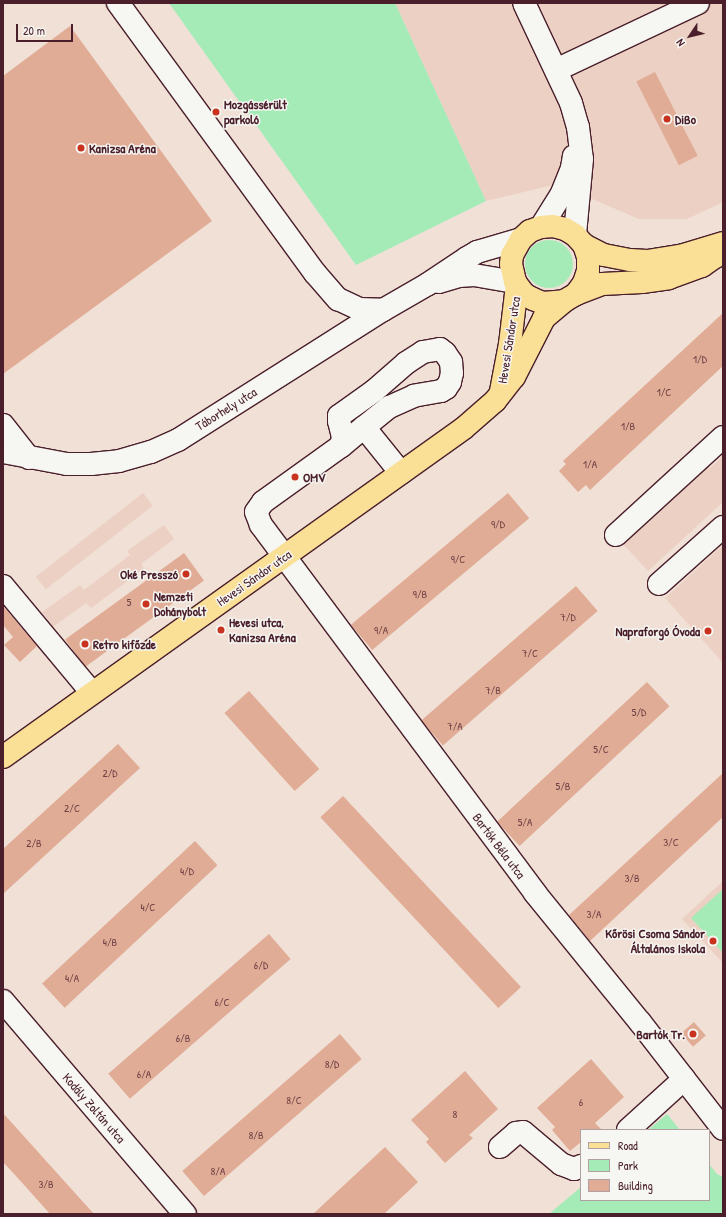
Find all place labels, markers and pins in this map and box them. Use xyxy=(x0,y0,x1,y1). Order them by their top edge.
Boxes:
place label: Mozgássérült parkoló xyxy=(224,97,287,128)
marker: Mozgássérült parkoló xyxy=(211,107,221,117)
place label: DiBo xyxy=(675,111,696,127)
marker: DiBo xyxy=(662,114,672,124)
place label: Kanizsa Aréna xyxy=(89,140,156,156)
marker: Kanizsa Aréna xyxy=(76,143,86,153)
place label: OMV xyxy=(303,469,325,485)
marker: OMV xyxy=(290,472,300,482)
place label: Oké Presszó xyxy=(120,566,178,582)
marker: Oké Presszó xyxy=(181,569,191,579)
place label: Nemzeti Dohánybolt xyxy=(154,589,206,620)
marker: Nemzeti Dohánybolt xyxy=(141,599,151,609)
place label: Hevesi utca, Kanizsa Aréna xyxy=(229,615,296,646)
place label: Napraforgó Óvoda xyxy=(616,623,700,639)
marker: Hevesi utca, Kanizsa Aréna xyxy=(216,625,226,635)
marker: Napraforgó Óvoda xyxy=(703,626,713,636)
place label: Retro kifőzde xyxy=(93,636,156,652)
marker: Retro kifőzde xyxy=(80,639,90,649)
place label: Kőrösi Csoma Sándor Általános Iskola xyxy=(605,926,705,957)
marker: Kőrösi Csoma Sándor Általános Iskola xyxy=(708,936,718,946)
place label: Bartók Tr. xyxy=(636,1026,685,1042)
marker: Bartók Tr. xyxy=(688,1029,698,1039)

